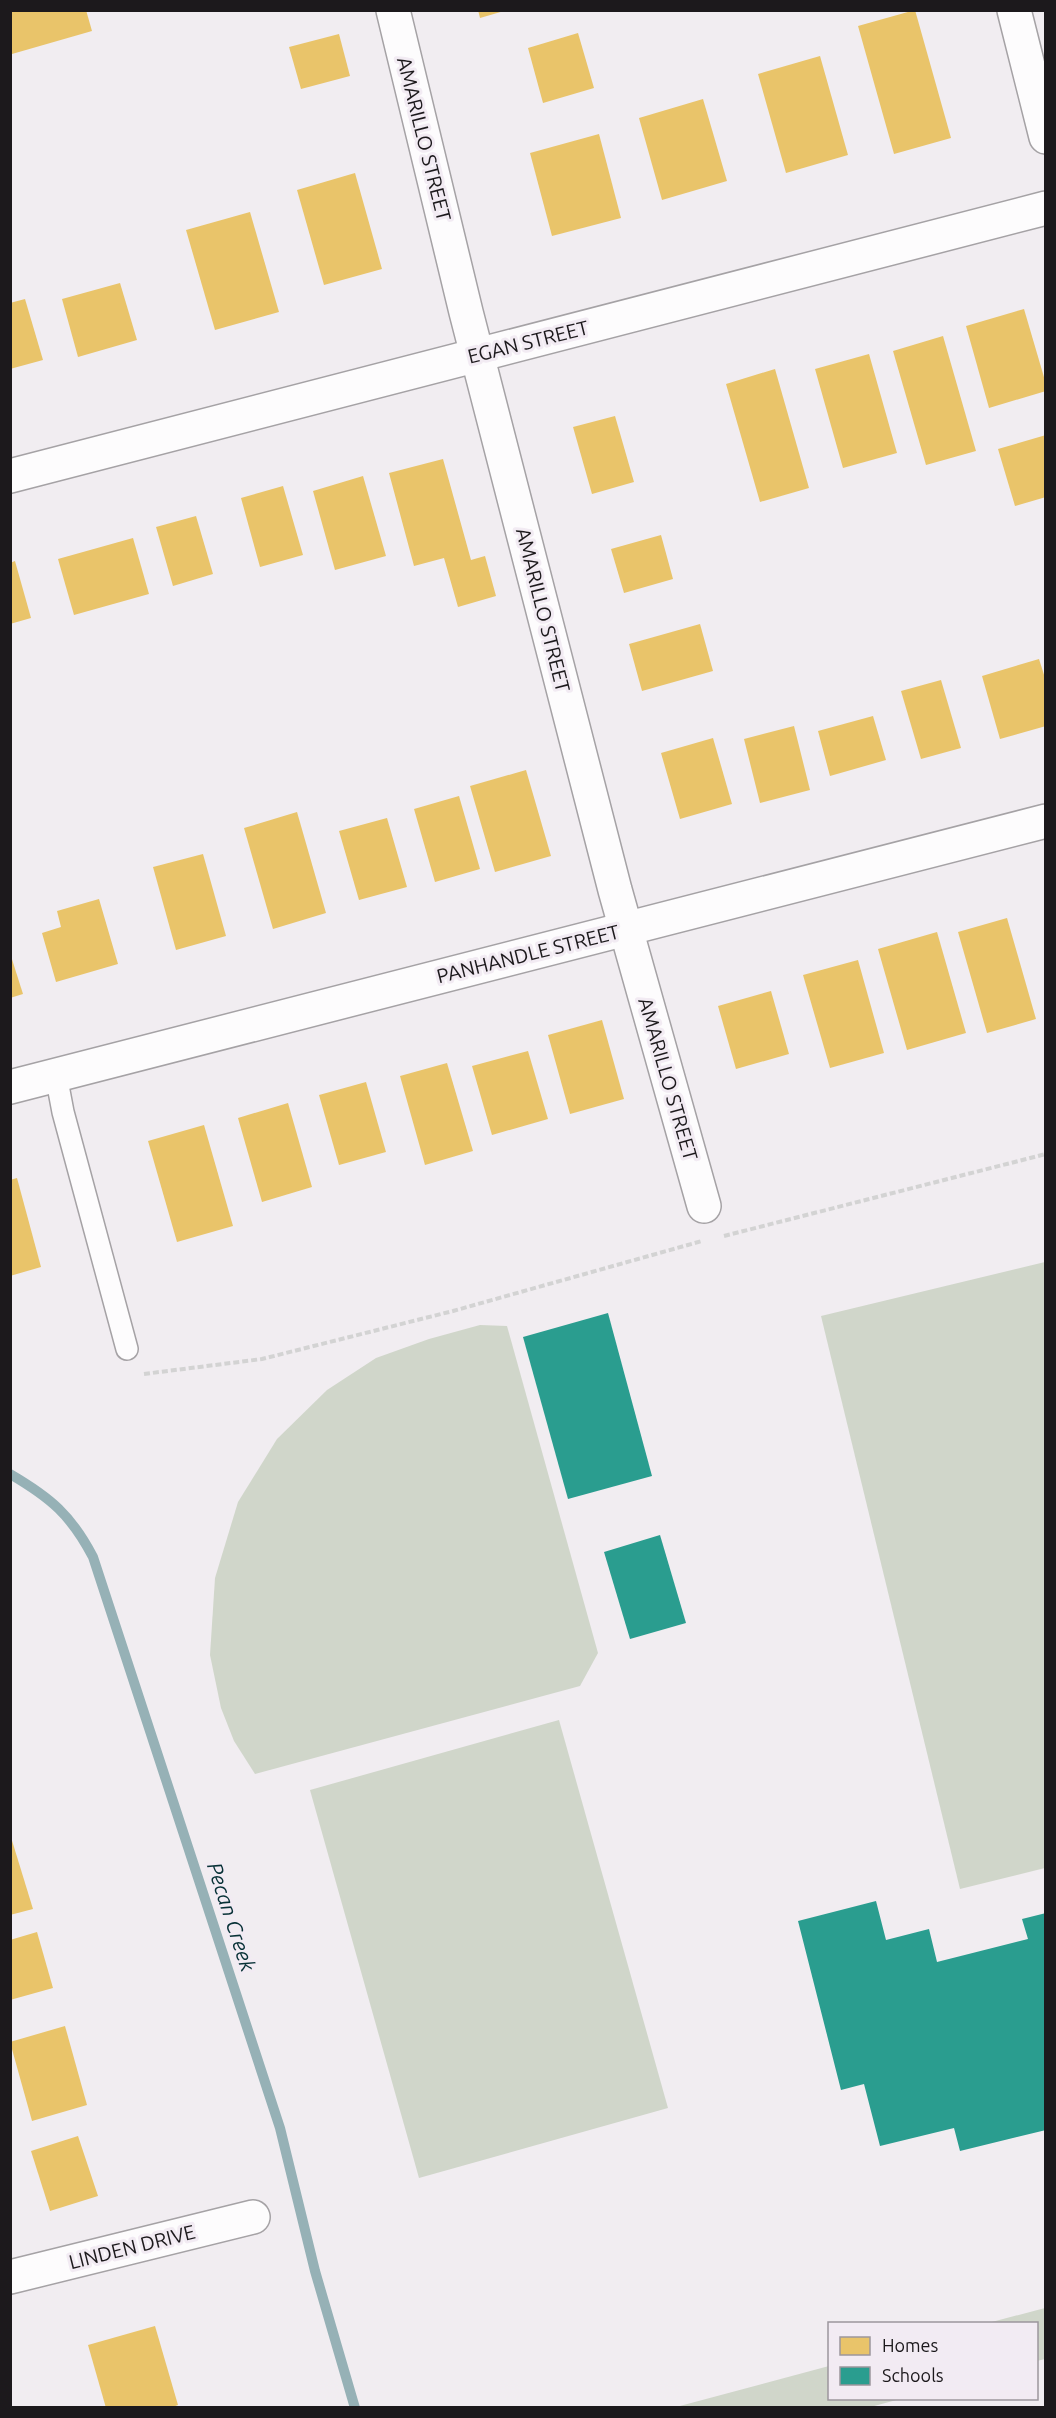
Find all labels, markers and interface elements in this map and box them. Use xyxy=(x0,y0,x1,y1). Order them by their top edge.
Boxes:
street label: AMARILLO STREET xyxy=(393,54,456,223)
street label: EGAN STREET xyxy=(465,315,591,368)
street label: AMARILLO STREET xyxy=(512,525,575,694)
street label: PANHANDLE STREET xyxy=(434,920,622,987)
street label: AMARILLO STREET xyxy=(634,995,703,1163)
water label: Pecan Creek xyxy=(203,1859,261,1975)
street label: LINDEN DRIVE xyxy=(66,2220,197,2273)
legend xyxy=(828,2322,1038,2400)
text: Homes xyxy=(882,2335,939,2355)
text: Schools xyxy=(882,2365,944,2385)

